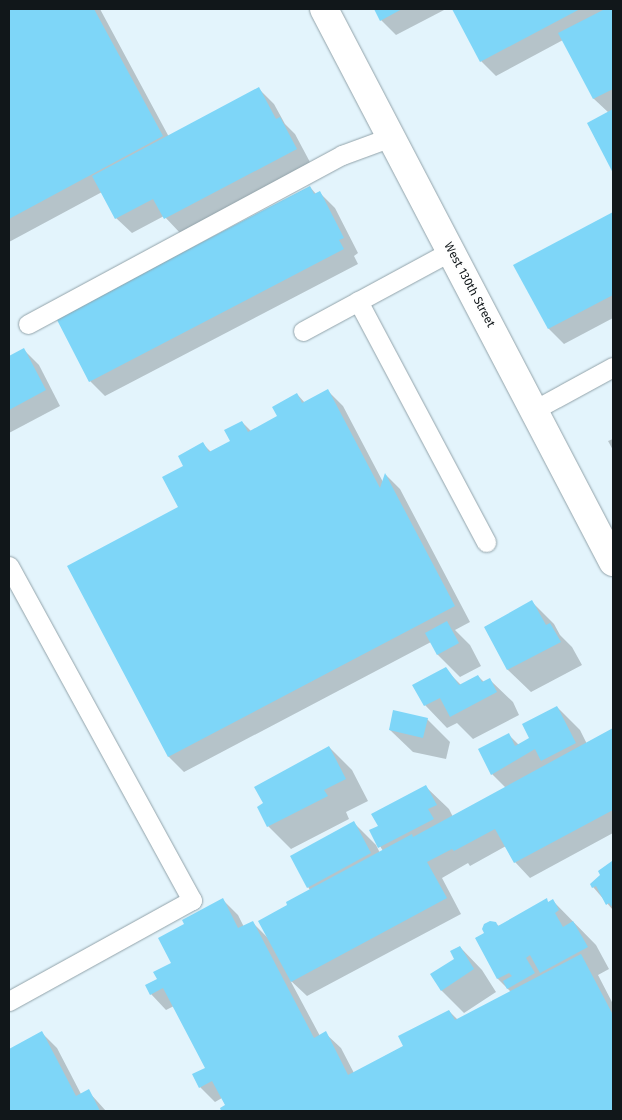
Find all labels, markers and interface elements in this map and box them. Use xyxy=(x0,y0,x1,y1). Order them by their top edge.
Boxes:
street label: West 130th Street xyxy=(440,240,498,330)

